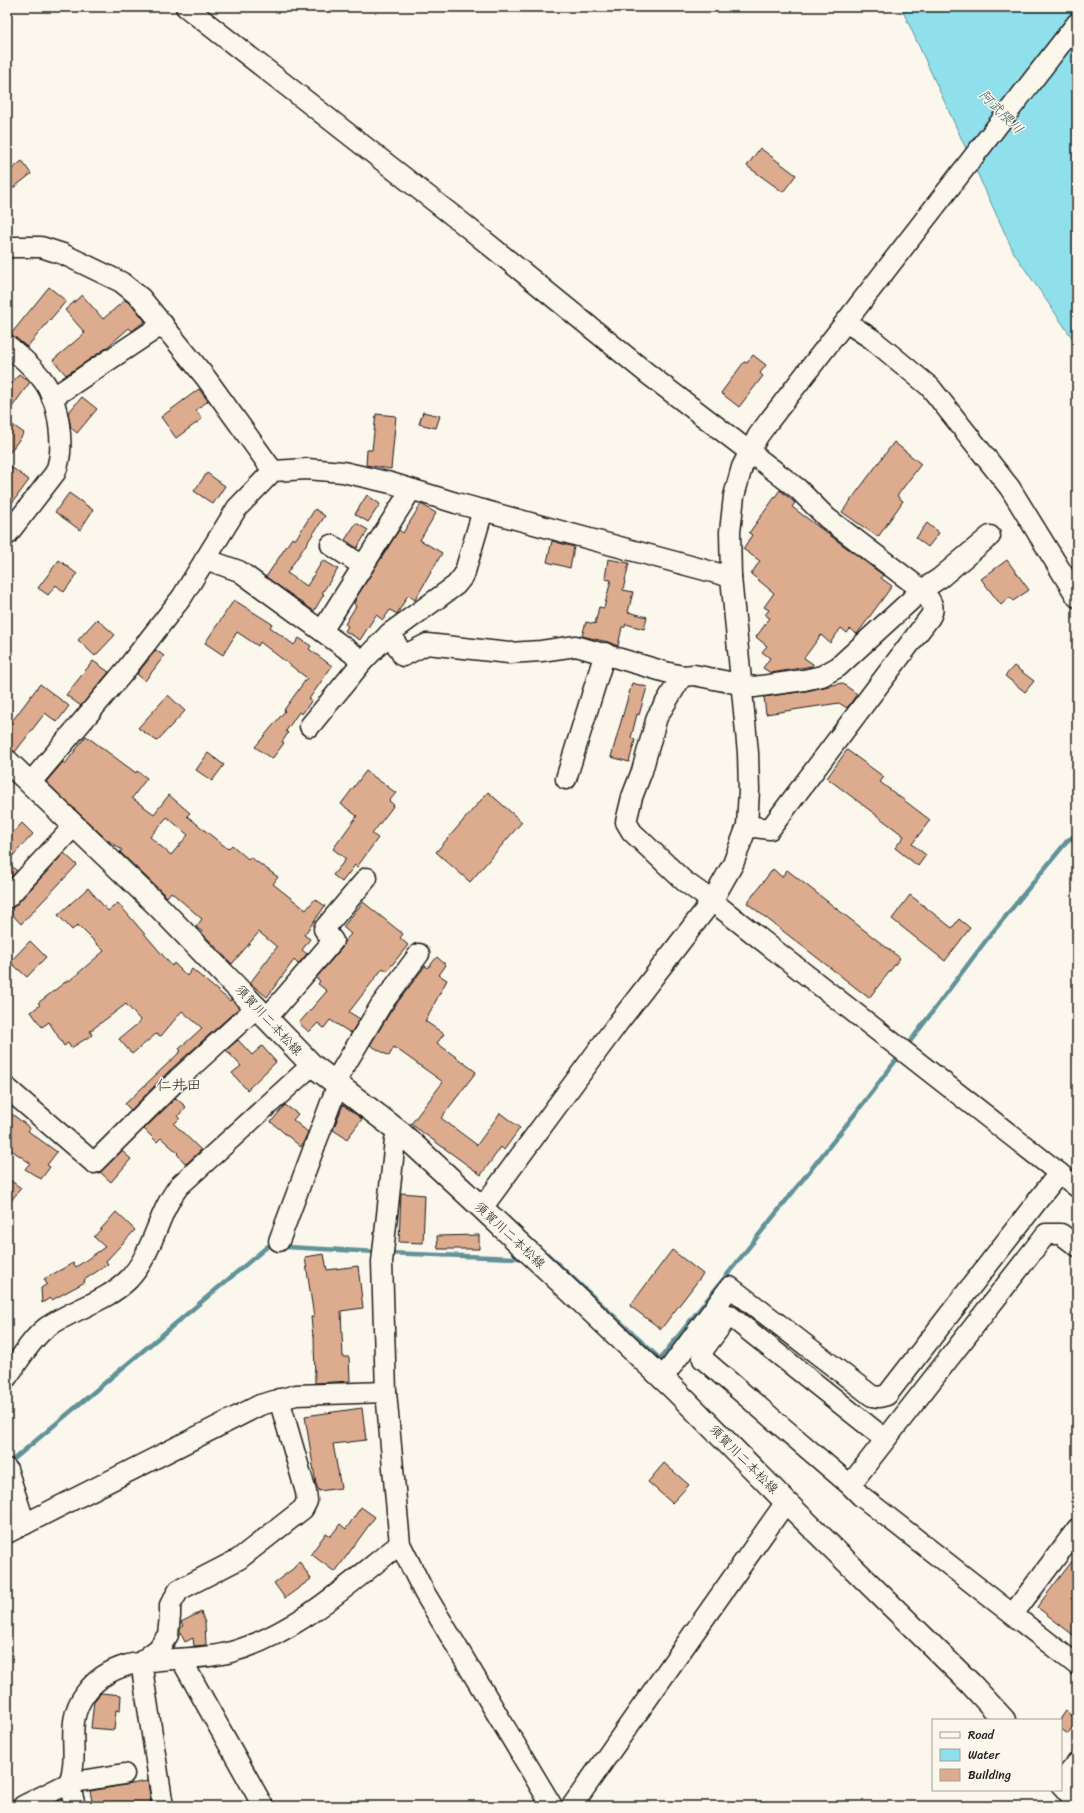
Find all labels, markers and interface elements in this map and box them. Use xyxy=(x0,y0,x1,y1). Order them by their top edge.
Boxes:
water label: 阿武隈川 xyxy=(972,83,1030,141)
street label: 須賀川二本松線 xyxy=(230,979,309,1062)
district label: 仁井田 xyxy=(156,1072,202,1098)
street label: 須賀川二本松線 xyxy=(469,1196,552,1275)
street label: 須賀川二本松線 xyxy=(704,1419,785,1500)
legend xyxy=(932,1719,1062,1791)
text: Road xyxy=(968,1724,995,1746)
text: Water xyxy=(968,1744,1001,1766)
text: Building xyxy=(968,1764,1011,1786)

